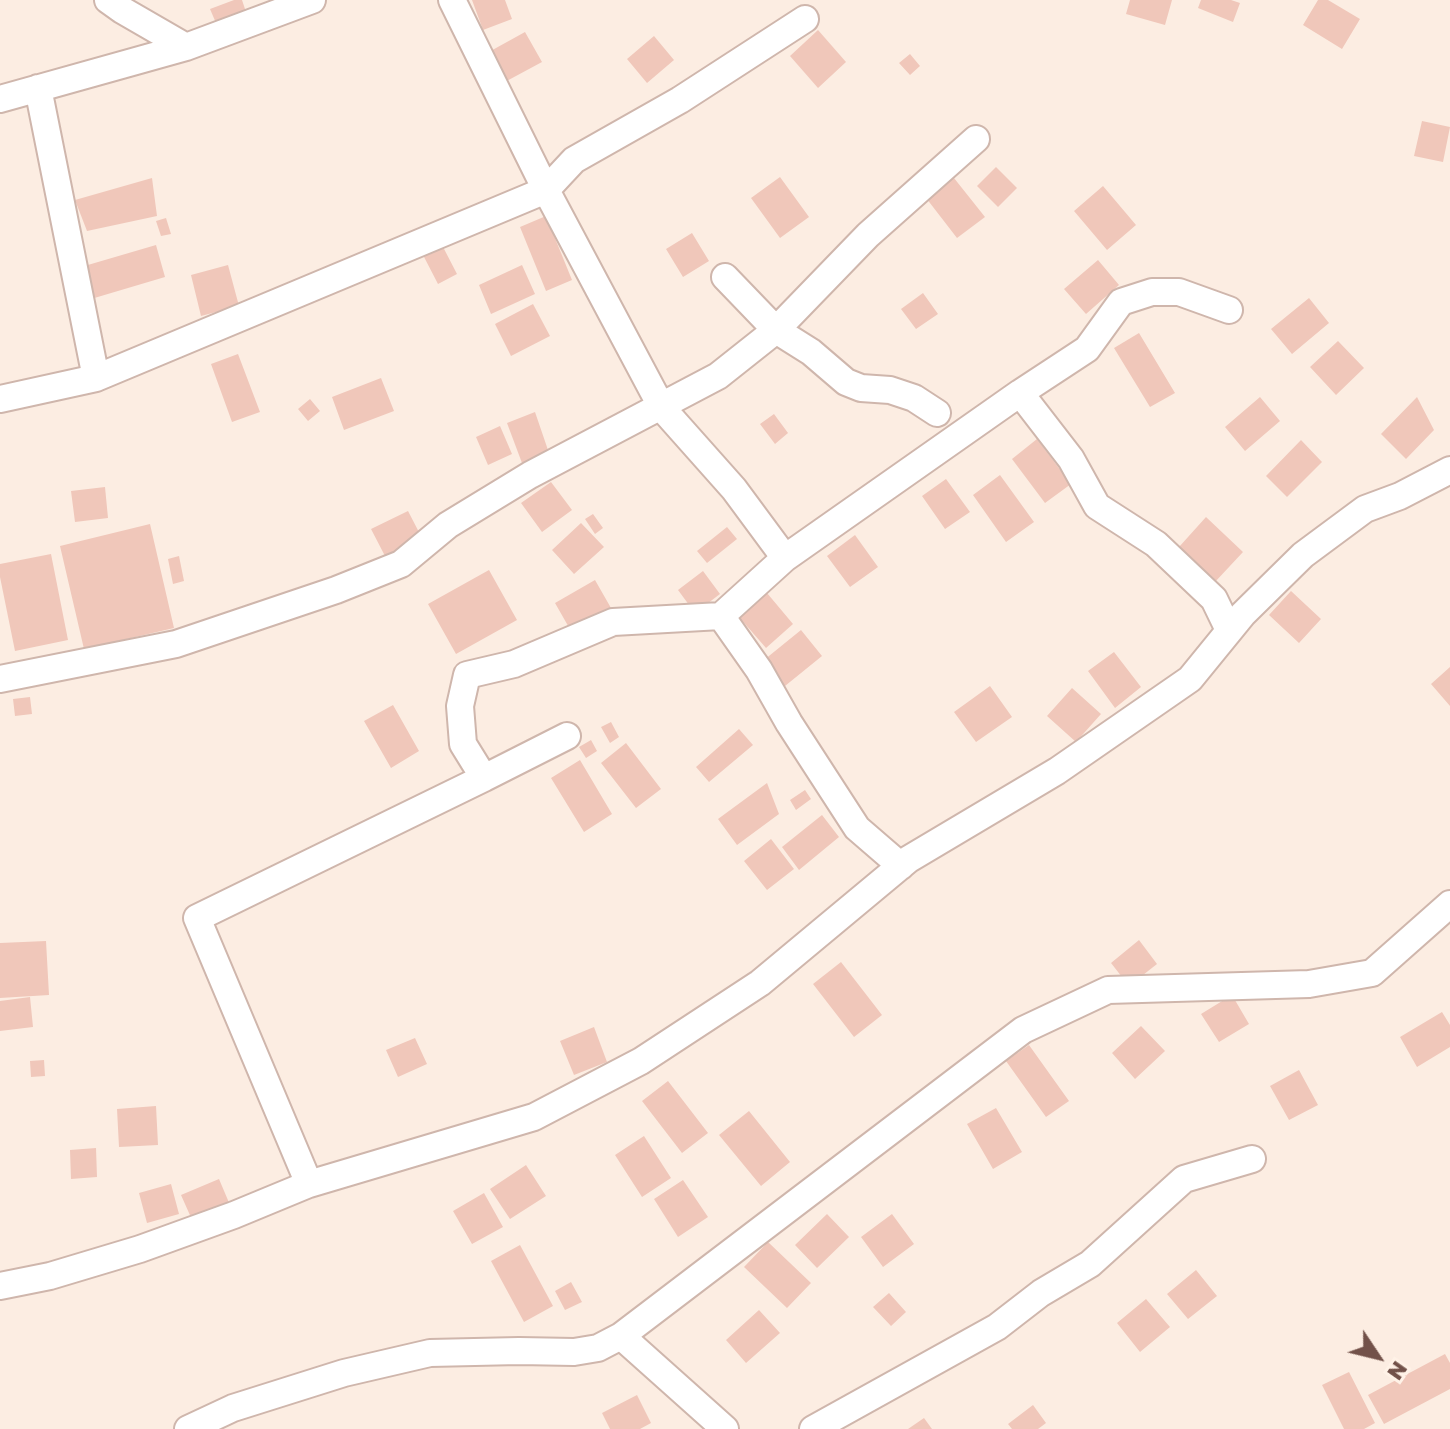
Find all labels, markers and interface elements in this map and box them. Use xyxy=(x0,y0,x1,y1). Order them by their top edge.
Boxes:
north arrow xyxy=(1338,1317,1418,1397)
text: N xyxy=(1382,1356,1414,1386)

